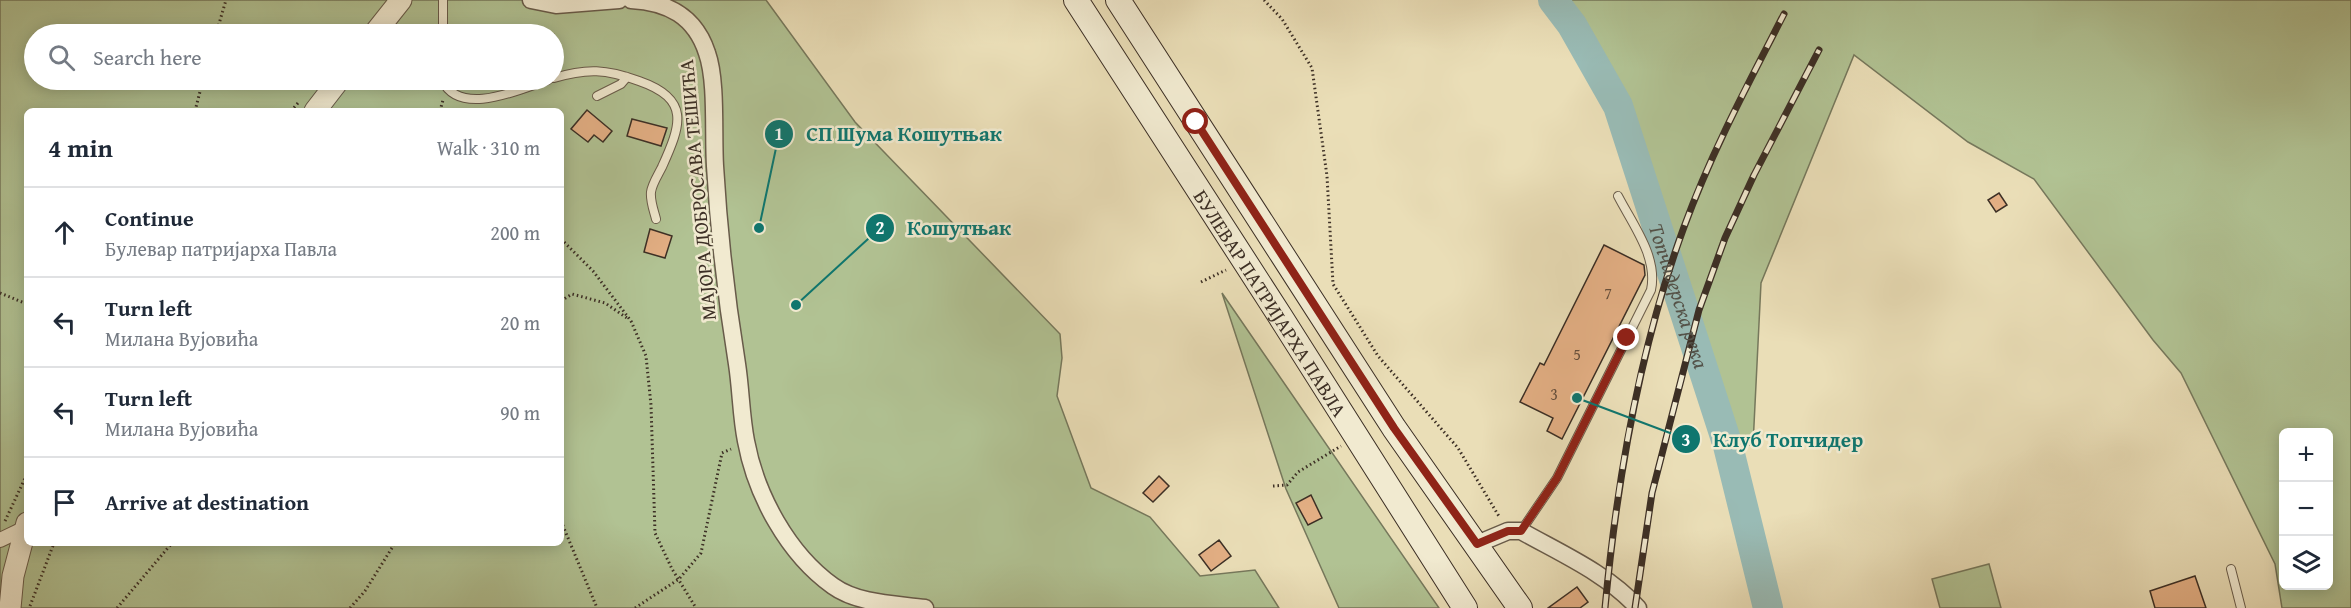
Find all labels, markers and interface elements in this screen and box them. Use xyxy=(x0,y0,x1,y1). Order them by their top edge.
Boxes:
search box xyxy=(24,24,564,90)
icon: search xyxy=(45,41,78,74)
text: Search here xyxy=(93,41,202,73)
street label: МАЈОРА ДОБРОСАВА ТЕШИЋА xyxy=(671,58,723,322)
route start xyxy=(1182,108,1208,134)
callout: СП Шума Кошутњак xyxy=(764,115,1013,154)
text: СП Шума Кошутњак xyxy=(806,118,1003,149)
text: 1 xyxy=(774,120,784,147)
text: 4 min xyxy=(48,128,113,167)
text: Walk · 310 m xyxy=(437,133,540,162)
street label: БУЛЕВАР ПАТРИЈАРХА ПАВЛА xyxy=(1187,183,1355,422)
text: Continue xyxy=(105,202,194,234)
callout: Кошутњак xyxy=(865,208,1023,247)
text: Кошутњак xyxy=(907,212,1012,243)
text: 2 xyxy=(875,214,885,241)
icon: ahead xyxy=(48,216,81,249)
text: 200 m xyxy=(490,218,540,247)
water label: Топчидерска река xyxy=(1641,219,1717,372)
text: Булевар патријарха Павла xyxy=(105,234,337,263)
house number: 7 xyxy=(1604,281,1612,305)
text: Turn left xyxy=(105,292,192,324)
icon: left xyxy=(48,306,81,339)
text: 20 m xyxy=(500,308,540,337)
text: Милана Вујовића xyxy=(105,324,258,353)
route end xyxy=(1613,324,1639,350)
house number: 5 xyxy=(1573,342,1581,366)
text: Turn left xyxy=(105,382,192,414)
house number: 3 xyxy=(1550,382,1558,406)
icon: left xyxy=(48,396,81,429)
text: 90 m xyxy=(500,398,540,427)
text: Милана Вујовића xyxy=(105,414,258,443)
callout: Клуб Топчидер xyxy=(1671,420,1875,459)
text: Клуб Топчидер xyxy=(1713,424,1863,455)
text: 3 xyxy=(1681,426,1691,453)
map controls xyxy=(2279,428,2333,590)
button: + xyxy=(2279,428,2333,482)
button: − xyxy=(2279,482,2333,536)
icon: arrive xyxy=(48,486,81,519)
text: Arrive at destination xyxy=(105,486,309,518)
button: layers xyxy=(2279,536,2333,590)

